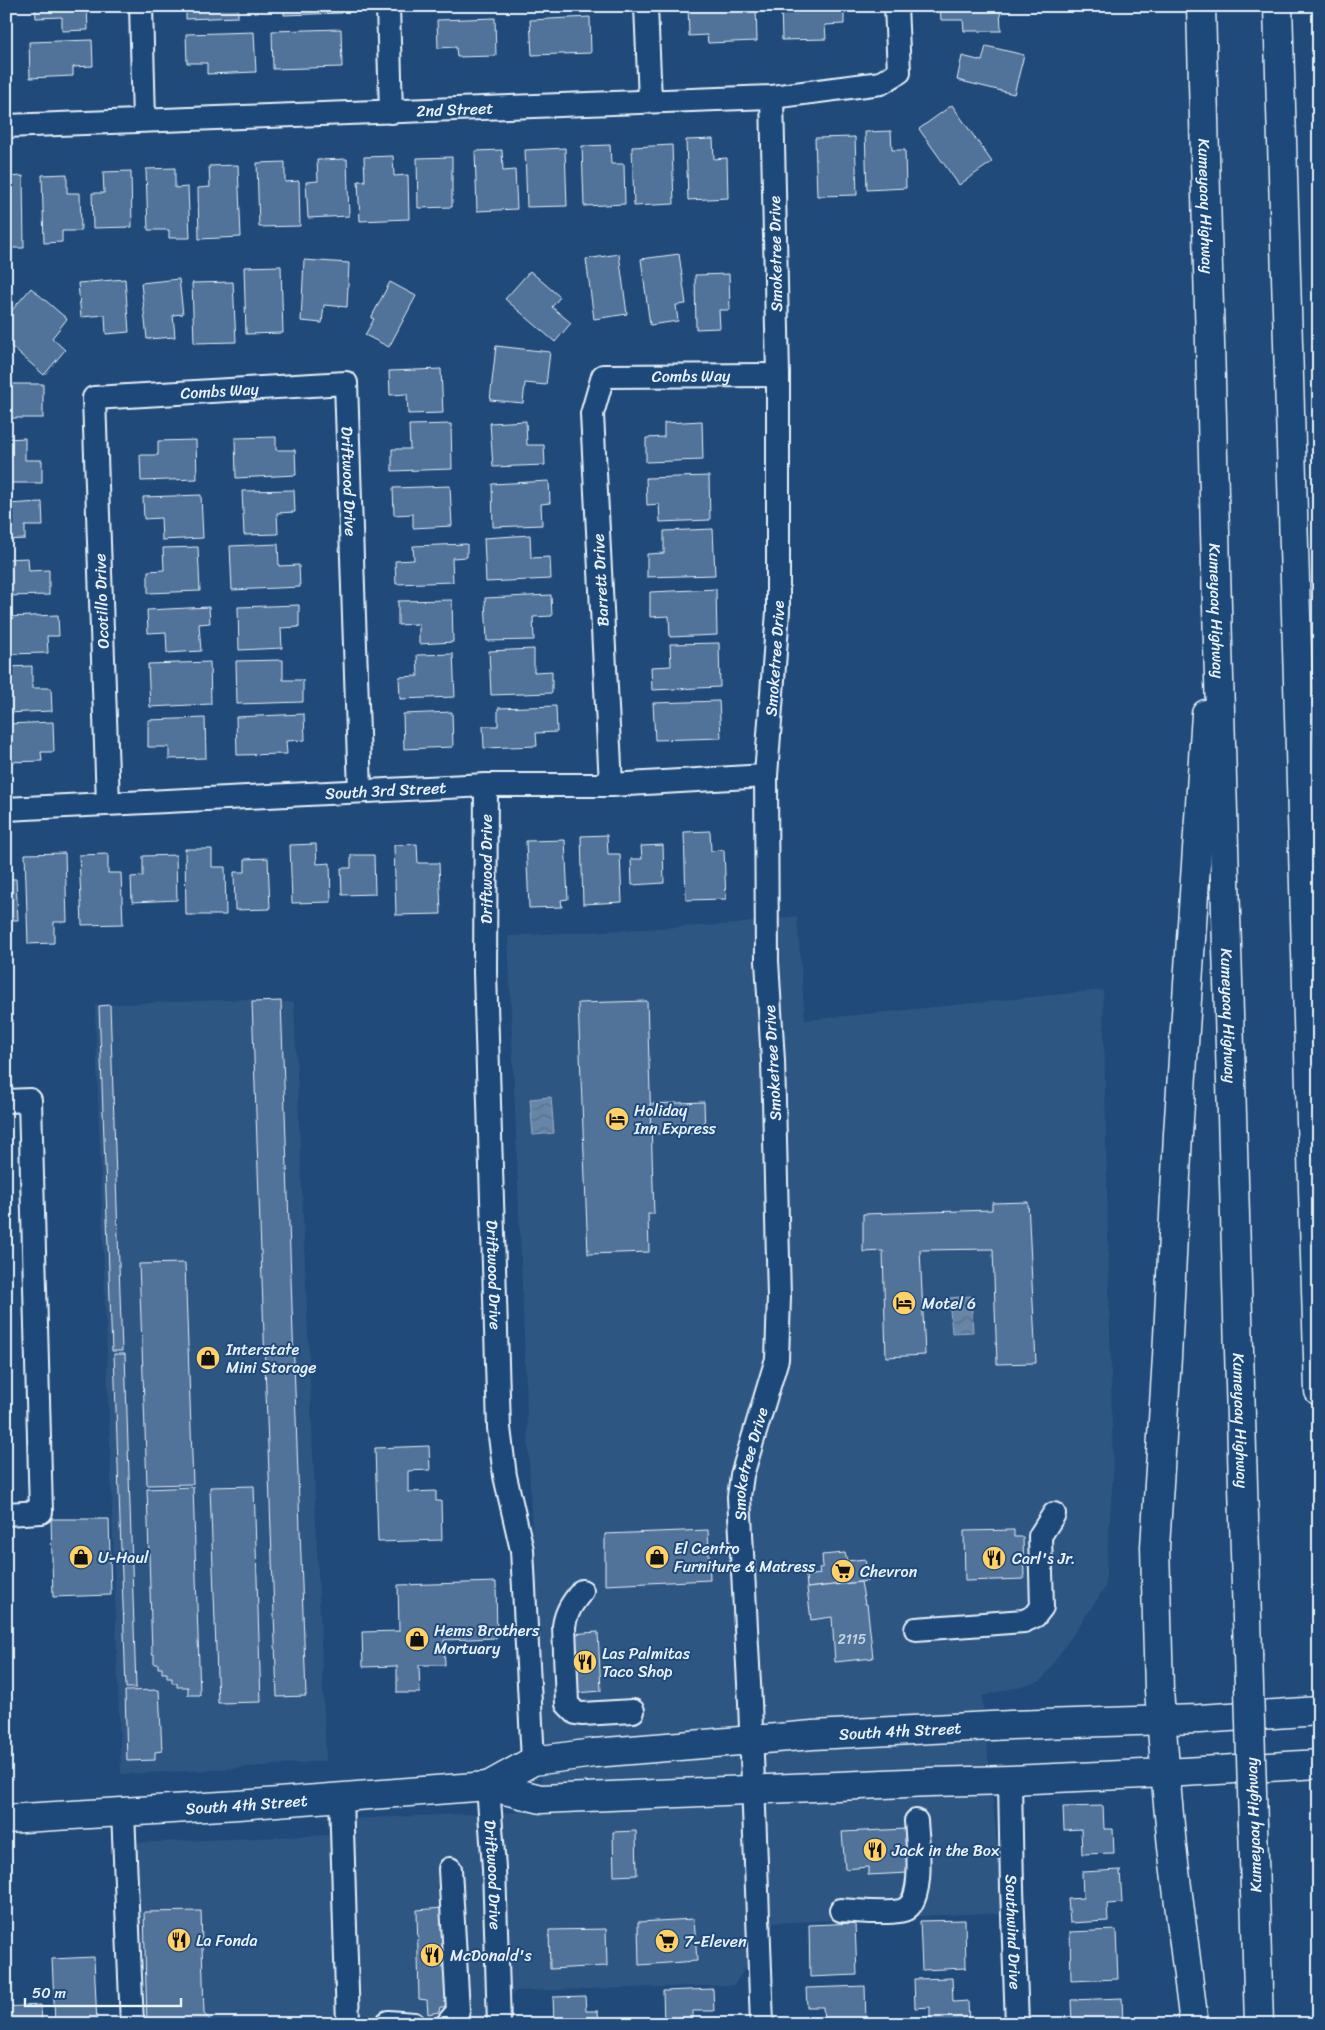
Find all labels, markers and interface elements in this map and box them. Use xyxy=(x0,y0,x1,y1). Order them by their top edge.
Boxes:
street label: 2nd Street xyxy=(416,94,494,125)
street label: Kumeyaay Highway xyxy=(1190,138,1222,275)
street label: Smoketree Drive xyxy=(760,195,791,312)
street label: Combs Way xyxy=(652,361,731,391)
street label: Combs Way xyxy=(179,374,260,408)
street label: Driftwood Drive xyxy=(332,426,365,537)
street label: Barrett Drive xyxy=(584,533,617,627)
street label: Kumeyaay Highway xyxy=(1200,543,1233,680)
street label: Ocotillo Drive xyxy=(85,553,118,649)
street label: Smoketree Drive xyxy=(756,600,793,717)
street label: South 3rd Street xyxy=(324,773,447,808)
street label: Driftwood Drive xyxy=(472,814,501,924)
street label: Kumeyaay Highway xyxy=(1212,948,1245,1084)
street label: Smoketree Drive xyxy=(755,1004,790,1122)
place label: Holiday Inn Express xyxy=(633,1096,717,1143)
hotel icon: Holiday Inn Express xyxy=(604,1106,630,1132)
street label: Driftwood Drive xyxy=(478,1219,510,1330)
place label: Motel 6 xyxy=(922,1289,976,1318)
hotel icon: Motel 6 xyxy=(891,1290,917,1316)
place label: Interstate Mini Storage xyxy=(225,1335,317,1382)
shop icon: Interstate Mini Storage xyxy=(195,1345,221,1371)
street label: Kumeyaay Highway xyxy=(1224,1352,1257,1489)
street label: Smoketree Drive xyxy=(725,1403,777,1521)
place label: El Centro Furniture & Matress xyxy=(674,1534,816,1581)
place label: U-Haul xyxy=(98,1543,149,1572)
shop icon: U-Haul xyxy=(68,1544,94,1570)
shop icon: El Centro Furniture & Matress xyxy=(644,1544,670,1570)
place label: Carl's Jr. xyxy=(1012,1544,1075,1573)
restaurant icon: Carl's Jr. xyxy=(981,1545,1007,1571)
place label: Chevron xyxy=(860,1557,918,1586)
supermarket icon: Chevron xyxy=(830,1558,856,1584)
place label: Hems Brothers Mortuary xyxy=(434,1616,540,1663)
shop icon: Hems Brothers Mortuary xyxy=(404,1626,430,1652)
house number: 2115 xyxy=(838,1627,867,1652)
place label: Las Palmitas Taco Shop xyxy=(602,1639,691,1686)
restaurant icon: Las Palmitas Taco Shop xyxy=(572,1649,598,1675)
street label: South 4th Street xyxy=(838,1714,962,1749)
street label: Kumeyaay Highway xyxy=(1237,1756,1270,1893)
street label: South 4th Street xyxy=(185,1786,309,1823)
street label: Driftwood Drive xyxy=(476,1819,510,1930)
place label: Jack in the Box xyxy=(891,1836,1000,1865)
restaurant icon: Jack in the Box xyxy=(862,1837,888,1863)
street label: Southwind Drive xyxy=(997,1874,1030,1990)
place label: La Fonda xyxy=(196,1926,258,1955)
restaurant icon: La Fonda xyxy=(166,1927,192,1953)
place label: 7-Eleven xyxy=(684,1927,747,1956)
supermarket icon: 7-Eleven xyxy=(654,1928,680,1954)
place label: McDonald's xyxy=(450,1941,532,1970)
restaurant icon: McDonald's xyxy=(419,1942,445,1968)
scale bar xyxy=(25,1975,181,2007)
text: 50 m xyxy=(32,1980,67,2006)

